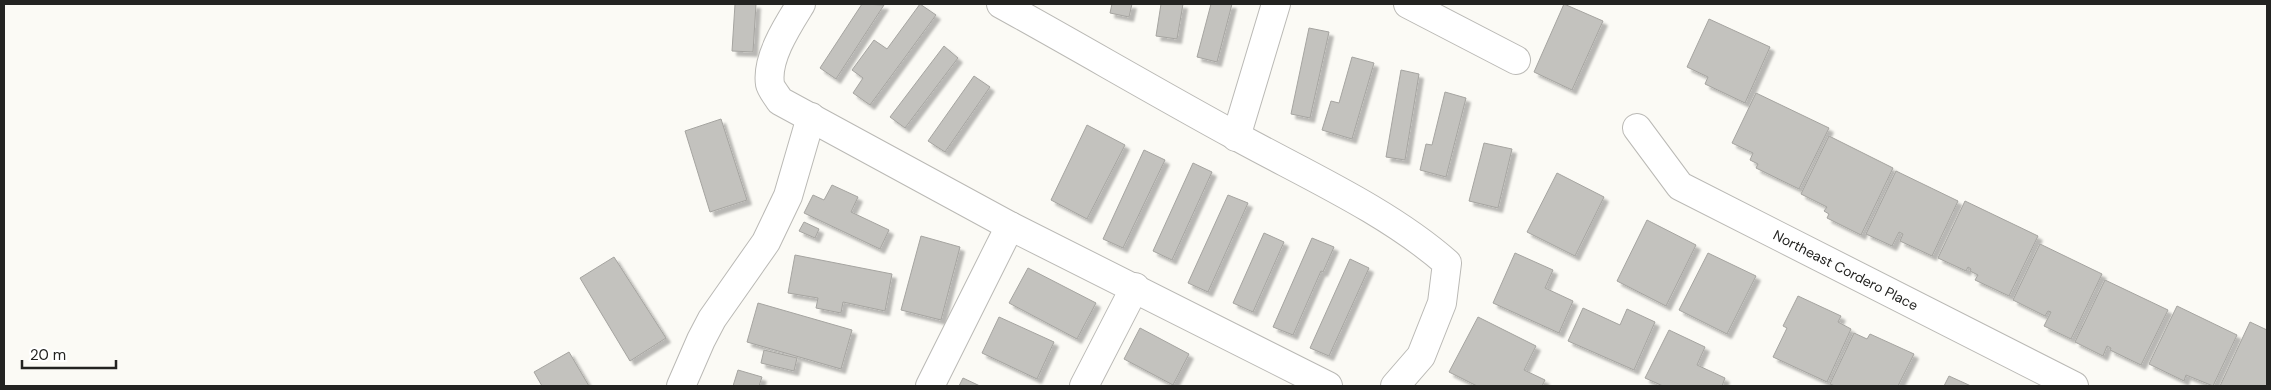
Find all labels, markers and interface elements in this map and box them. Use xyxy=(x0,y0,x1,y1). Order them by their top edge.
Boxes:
street label: Northeast Cordero Place xyxy=(1770,226,1921,314)
scale bar xyxy=(22,338,116,370)
text: 20 m xyxy=(30,345,66,365)

